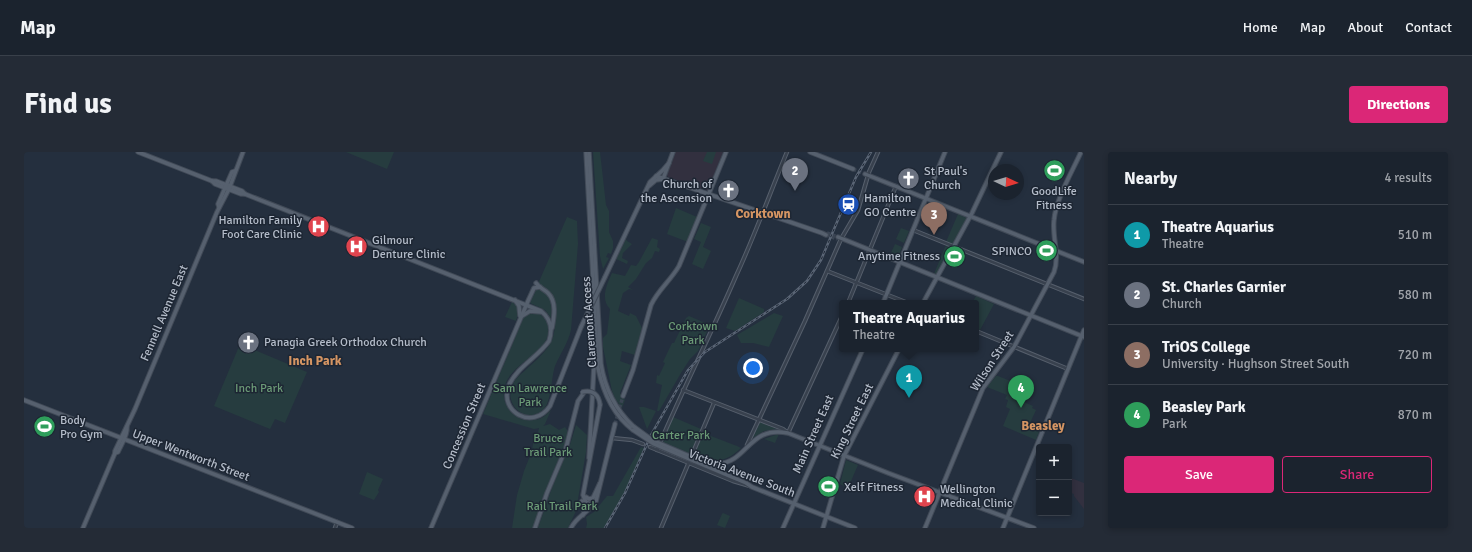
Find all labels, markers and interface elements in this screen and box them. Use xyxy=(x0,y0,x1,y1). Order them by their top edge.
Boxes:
text: Map xyxy=(20,16,56,40)
text: Home xyxy=(1243,19,1278,36)
text: Map xyxy=(1300,19,1325,36)
text: About xyxy=(1347,19,1383,36)
text: Contact xyxy=(1405,19,1452,36)
button: Directions xyxy=(1349,86,1448,123)
text: Find us xyxy=(24,87,112,121)
sports icon: GoodLife Fitness xyxy=(1041,157,1067,183)
pin: 2 xyxy=(782,158,808,191)
place label: St Paul's Church xyxy=(924,164,968,193)
north arrow xyxy=(988,164,1024,200)
church icon: St Paul's Church xyxy=(896,165,922,191)
text: Nearby xyxy=(1124,168,1177,189)
text: 4 results xyxy=(1384,170,1432,186)
place label: Church of the Ascension xyxy=(641,177,713,206)
church icon: Church of the Ascension xyxy=(715,178,741,204)
place label: GoodLife Fitness xyxy=(1031,184,1077,213)
place label: Hamilton GO Centre xyxy=(864,191,916,220)
station icon: Hamilton GO Centre xyxy=(835,192,861,218)
pin: 3 xyxy=(921,202,947,235)
district label: Corktown xyxy=(735,206,791,222)
place label: Hamilton Family Foot Care Clinic xyxy=(218,213,302,242)
hospital icon: Hamilton Family Foot Care Clinic xyxy=(305,214,331,240)
text: Theatre Aquarius xyxy=(1162,218,1274,236)
text: 1 xyxy=(1133,227,1141,243)
text: 510 m xyxy=(1398,227,1432,243)
place label: Gilmour Denture Clinic xyxy=(372,233,446,262)
hospital icon: Gilmour Denture Clinic xyxy=(344,234,370,260)
text: Theatre xyxy=(1162,236,1204,252)
sports icon: SPINCO xyxy=(1034,238,1060,264)
sports icon: Anytime Fitness xyxy=(942,243,968,269)
place label: SPINCO xyxy=(992,244,1032,259)
place label: Anytime Fitness xyxy=(858,249,940,264)
street label: Fennell Avenue East xyxy=(137,263,191,364)
street label: Claremont Access xyxy=(579,276,600,368)
text: St. Charles Garnier xyxy=(1162,278,1286,296)
text: 2 xyxy=(1133,287,1141,303)
text: 580 m xyxy=(1398,287,1432,303)
text: Church xyxy=(1162,296,1202,312)
popup xyxy=(839,300,979,352)
text: Theatre Aquarius xyxy=(853,309,965,327)
park label: Corktown Park xyxy=(668,319,718,348)
text: Theatre xyxy=(853,327,895,343)
street label: Wilson Street xyxy=(967,328,1017,394)
church icon: Panagia Greek Orthodox Church xyxy=(236,329,262,355)
place label: Panagia Greek Orthodox Church xyxy=(264,335,427,350)
text: TriOS College xyxy=(1162,338,1250,356)
text: 3 xyxy=(1133,347,1141,363)
text: 720 m xyxy=(1398,347,1432,363)
district label: Inch Park xyxy=(288,353,342,369)
text: University · Hughson Street South xyxy=(1162,356,1349,372)
your location xyxy=(743,358,763,378)
pin: 1 xyxy=(896,365,922,398)
pin: 4 xyxy=(1008,375,1034,408)
park label: Inch Park xyxy=(235,381,283,396)
street label: Concession Street xyxy=(440,381,489,471)
park label: Sam Lawrence Park xyxy=(493,381,567,410)
street label: King Street East xyxy=(828,381,877,461)
street label: Main Street East xyxy=(789,393,837,476)
text: Beasley Park xyxy=(1162,398,1246,416)
text: 4 xyxy=(1133,407,1141,423)
text: 870 m xyxy=(1398,407,1432,423)
place label: Body Pro Gym xyxy=(60,413,103,442)
sports icon: Body Pro Gym xyxy=(32,414,58,440)
text: Park xyxy=(1162,416,1187,432)
district label: Beasley xyxy=(1021,418,1065,434)
street label: Upper Wentworth Street xyxy=(130,426,252,485)
park label: Carter Park xyxy=(652,428,710,443)
park label: Bruce Trail Park xyxy=(524,431,572,460)
map controls xyxy=(1036,444,1072,516)
button: + xyxy=(1036,444,1072,480)
street label: Victoria Avenue South xyxy=(686,446,797,501)
button: Save xyxy=(1124,456,1274,493)
button: Share xyxy=(1282,456,1432,493)
sports icon: Xelf Fitness xyxy=(816,474,842,500)
place label: Xelf Fitness xyxy=(844,480,904,495)
button: − xyxy=(1036,480,1072,516)
place label: Wellington Medical Clinic xyxy=(940,482,1013,511)
hospital icon: Wellington Medical Clinic xyxy=(911,483,937,509)
park label: Rail Trail Park xyxy=(527,499,597,514)

